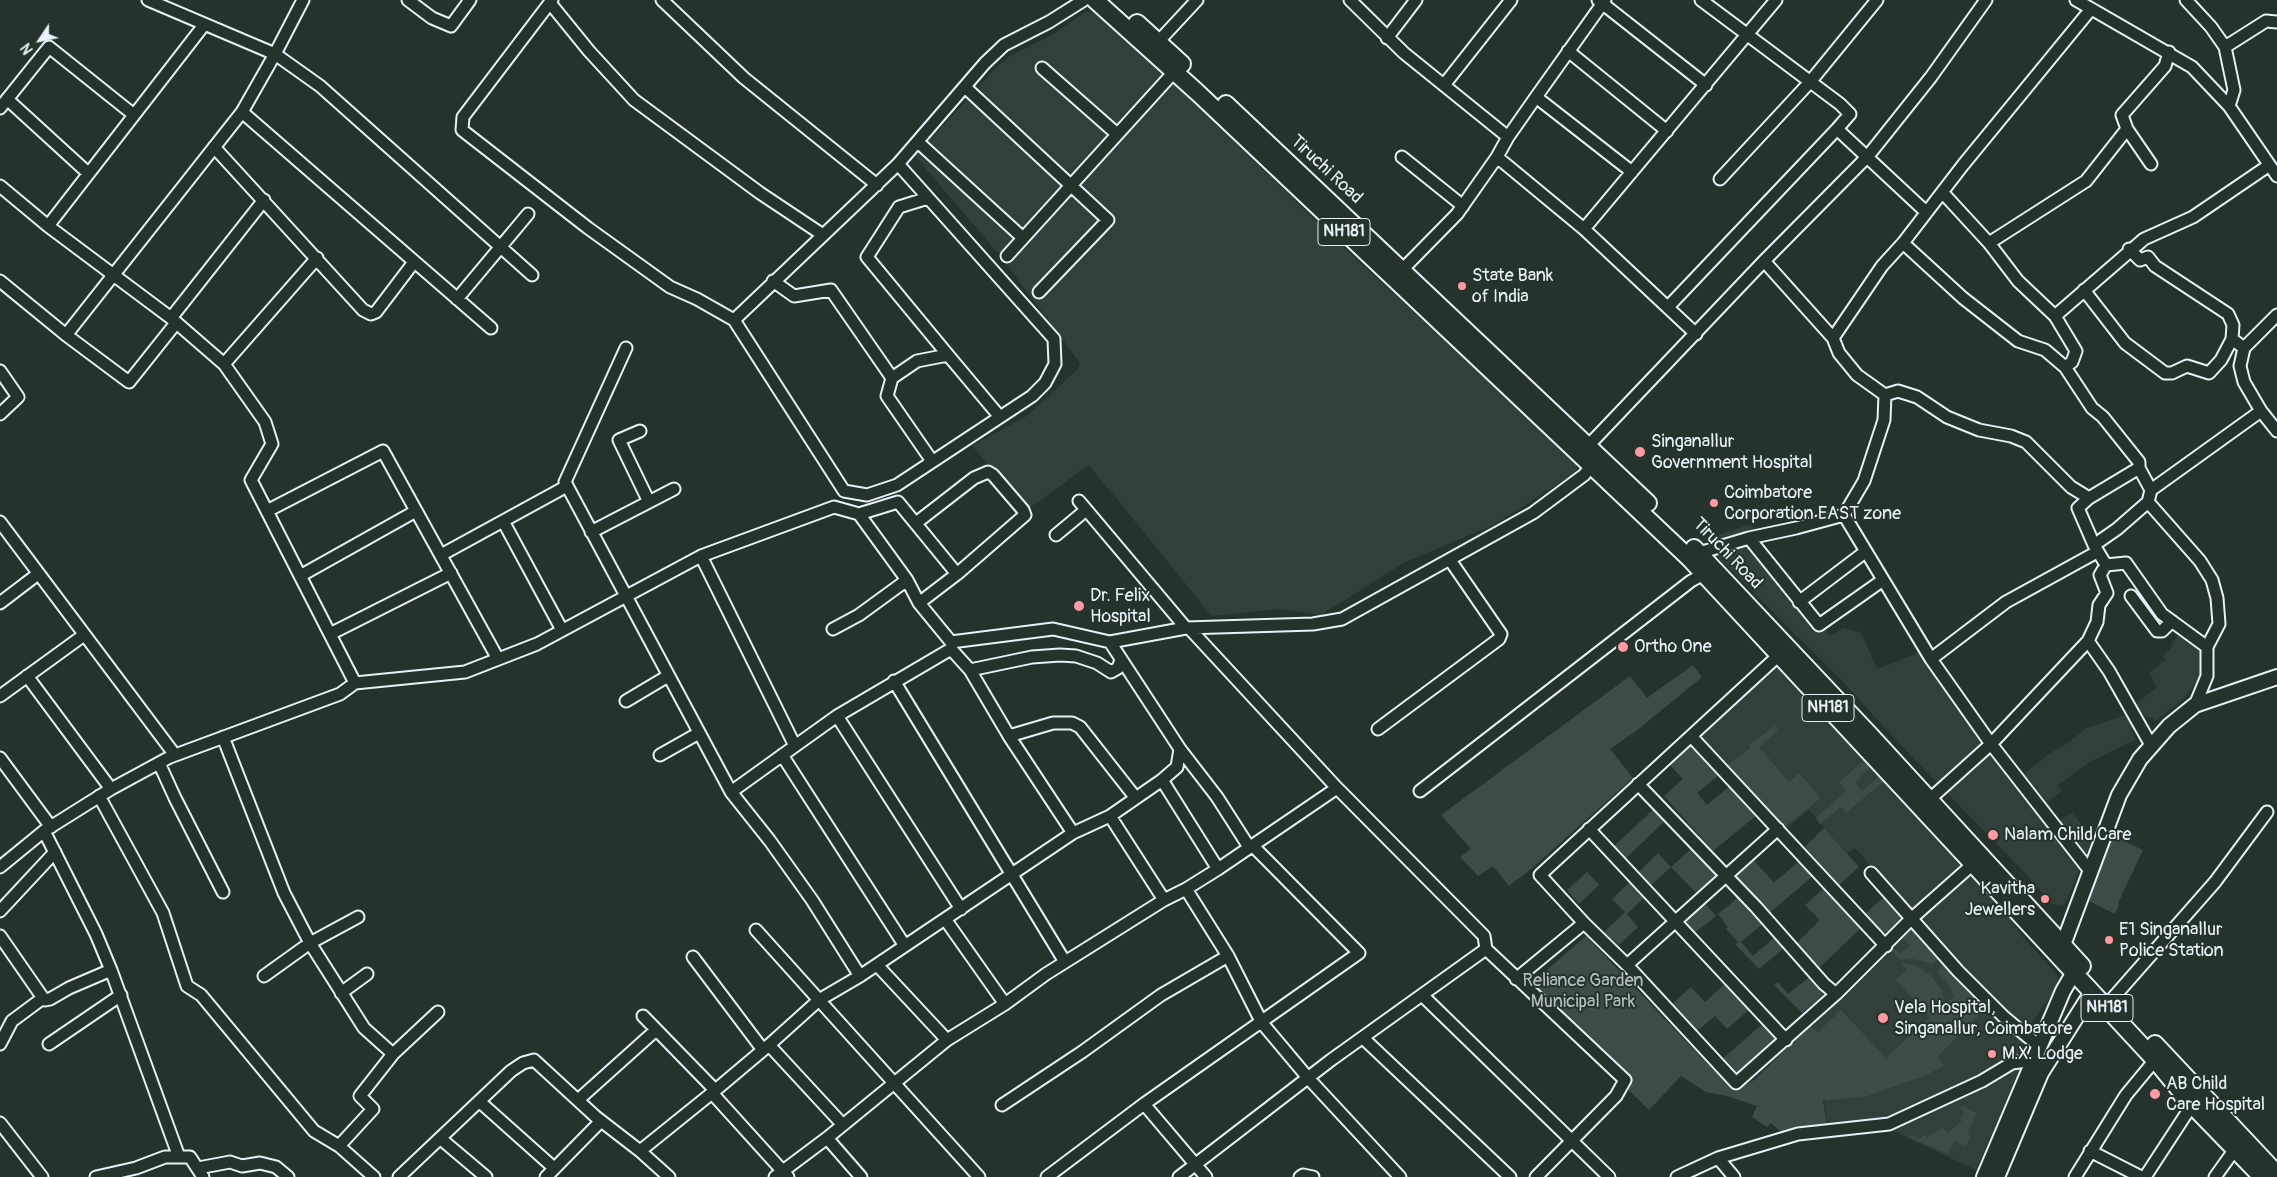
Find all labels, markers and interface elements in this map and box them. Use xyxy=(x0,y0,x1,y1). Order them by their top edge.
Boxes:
north arrow xyxy=(15,15,65,65)
text: N xyxy=(17,40,37,57)
street label: Tiruchi Road xyxy=(1285,131,1367,209)
road number: NH181 xyxy=(1318,218,1370,246)
place label: State Bank of India xyxy=(1472,265,1553,308)
marker: State Bank of India xyxy=(1456,280,1468,292)
place label: Singanallur Government Hospital xyxy=(1651,431,1813,474)
marker: Singanallur Government Hospital xyxy=(1633,445,1647,459)
place label: Coimbatore Corporation EAST zone xyxy=(1724,482,1901,524)
marker: Coimbatore Corporation EAST zone xyxy=(1708,497,1720,509)
street label: Tiruchi Road xyxy=(1688,514,1766,594)
place label: Dr. Felix Hospital xyxy=(1090,585,1151,628)
marker: Dr. Felix Hospital xyxy=(1072,599,1086,613)
place label: Ortho One xyxy=(1634,636,1712,658)
marker: Ortho One xyxy=(1616,640,1630,654)
road number: NH181 xyxy=(1802,694,1854,721)
place label: Nalam Child Care xyxy=(2004,824,2131,846)
marker: Nalam Child Care xyxy=(1986,828,2000,842)
place label: Kavitha Jewellers xyxy=(1965,878,2035,921)
marker: Kavitha Jewellers xyxy=(2039,893,2051,905)
place label: E1 Singanallur Police Station xyxy=(2119,919,2224,962)
marker: E1 Singanallur Police Station xyxy=(2103,934,2115,946)
park label: Reliance Garden Municipal Park xyxy=(1523,970,1643,1012)
road number: NH181 xyxy=(2081,994,2133,1021)
place label: Vela Hospital, Singanallur, Coimbatore xyxy=(1894,997,2072,1040)
marker: Vela Hospital, Singanallur, Coimbatore xyxy=(1876,1011,1890,1025)
place label: M.X. Lodge xyxy=(2002,1043,2083,1065)
marker: M.X. Lodge xyxy=(1986,1048,1998,1060)
place label: AB Child Care Hospital xyxy=(2166,1073,2265,1116)
marker: AB Child Care Hospital xyxy=(2148,1087,2162,1101)

